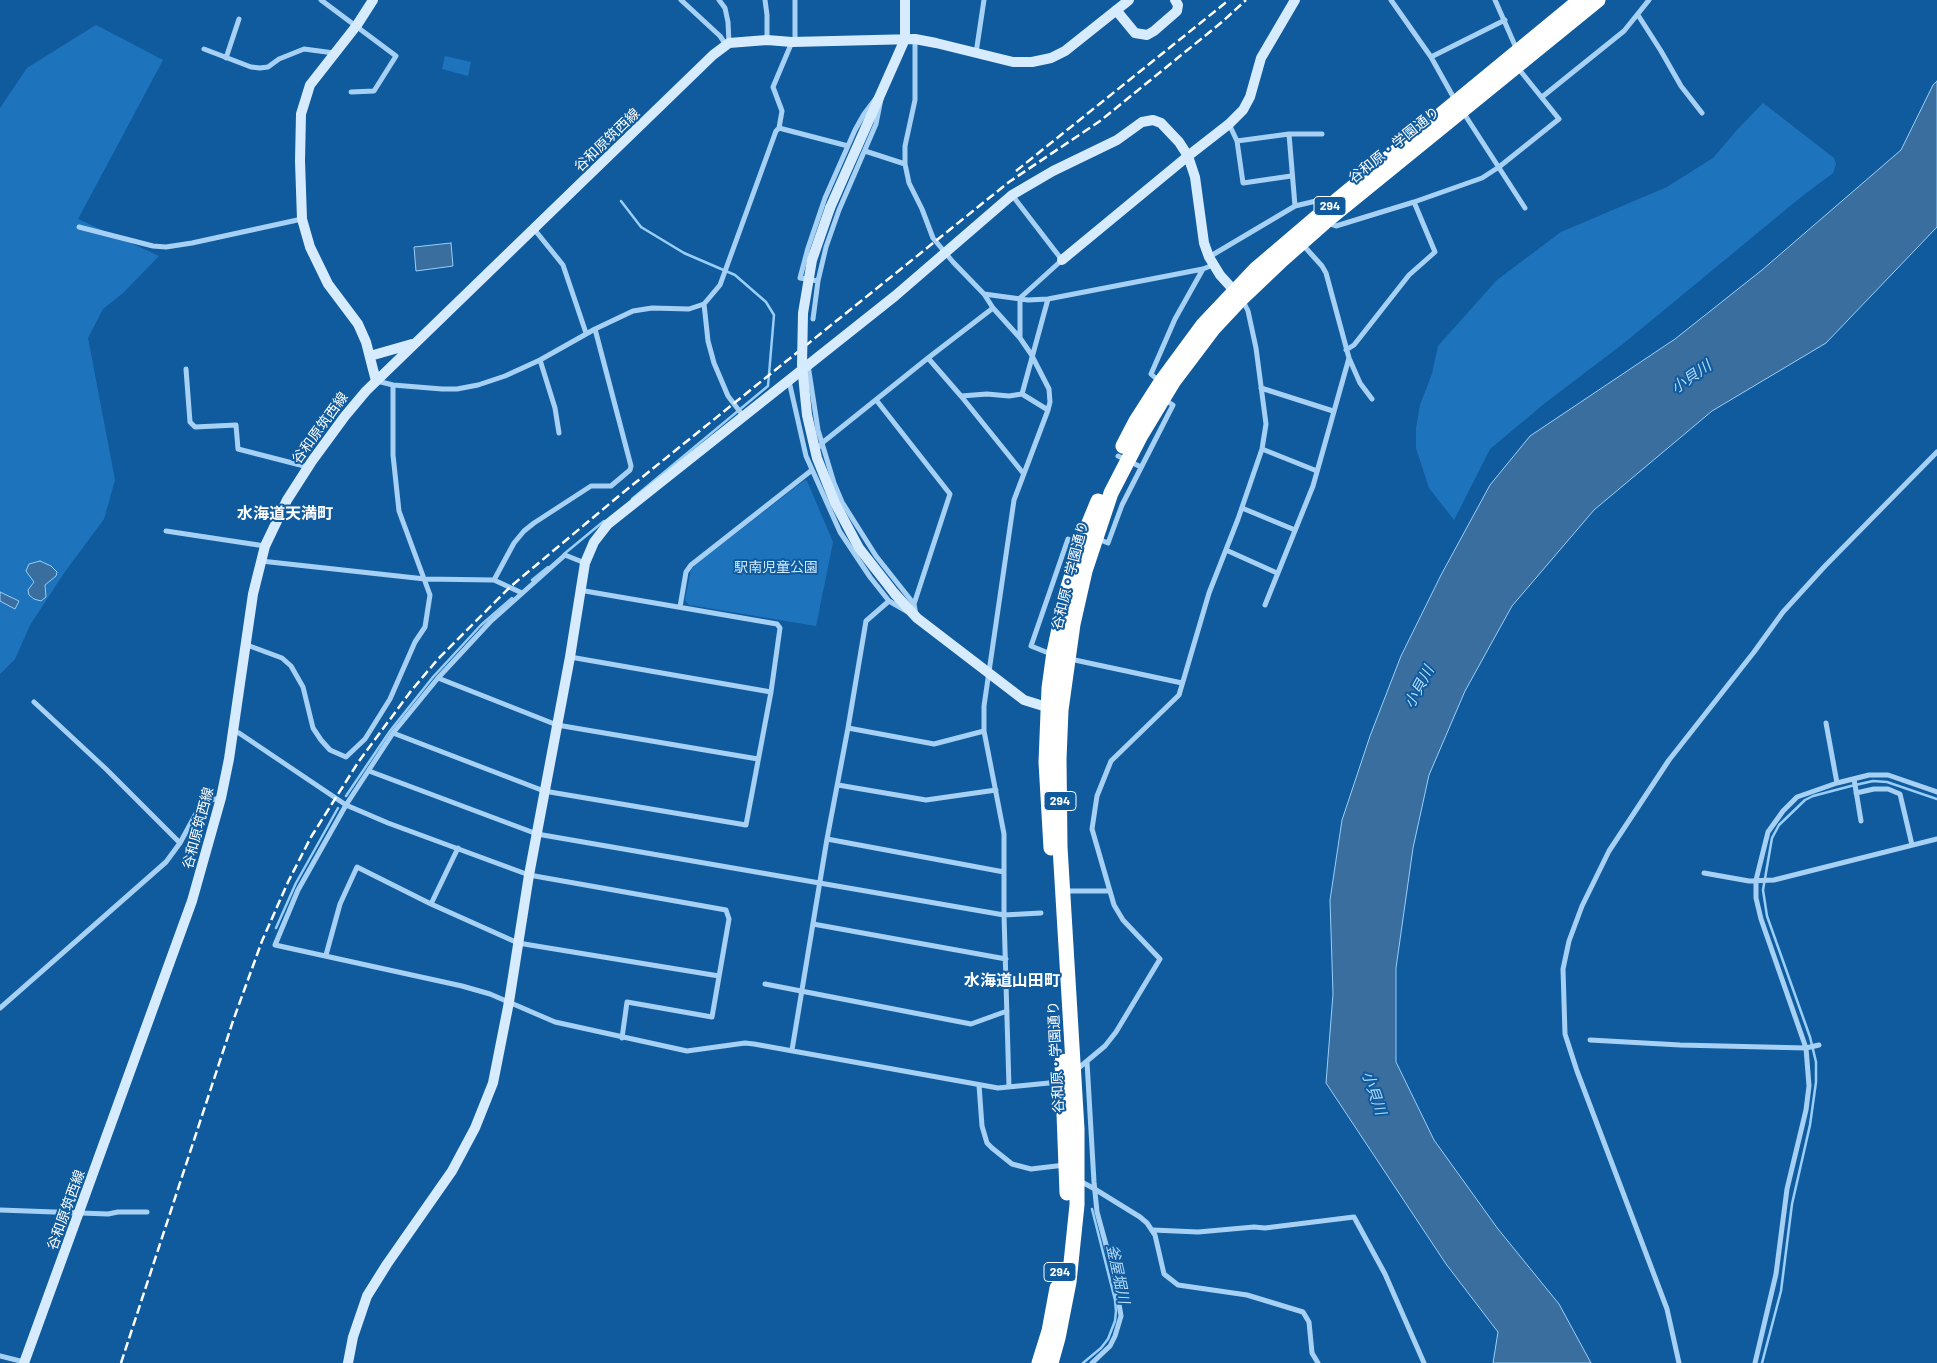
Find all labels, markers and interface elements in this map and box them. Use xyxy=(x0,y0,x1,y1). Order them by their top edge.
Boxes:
street label: 谷和原・学園通り xyxy=(1345,103,1443,187)
street label: 谷和原筑西線 xyxy=(571,105,643,175)
road number: 294 xyxy=(1314,197,1346,216)
water label: 小貝川 xyxy=(1667,357,1715,397)
street label: 谷和原筑西線 xyxy=(289,389,351,467)
district label: 水海道天満町 xyxy=(237,504,333,524)
street label: 谷和原・学園通り xyxy=(1048,519,1092,631)
park label: 駅南児童公園 xyxy=(734,559,818,575)
water label: 小貝川 xyxy=(1400,663,1438,711)
street label: 谷和原筑西線 xyxy=(179,785,217,871)
road number: 294 xyxy=(1044,791,1076,810)
district label: 水海道山田町 xyxy=(964,971,1060,991)
street label: 谷和原・学園通り xyxy=(1045,1001,1067,1113)
water label: 小貝川 xyxy=(1358,1069,1390,1117)
street label: 谷和原筑西線 xyxy=(44,1168,88,1252)
water label: 釜屋堀川 xyxy=(1103,1243,1133,1305)
road number: 294 xyxy=(1044,1262,1076,1282)

